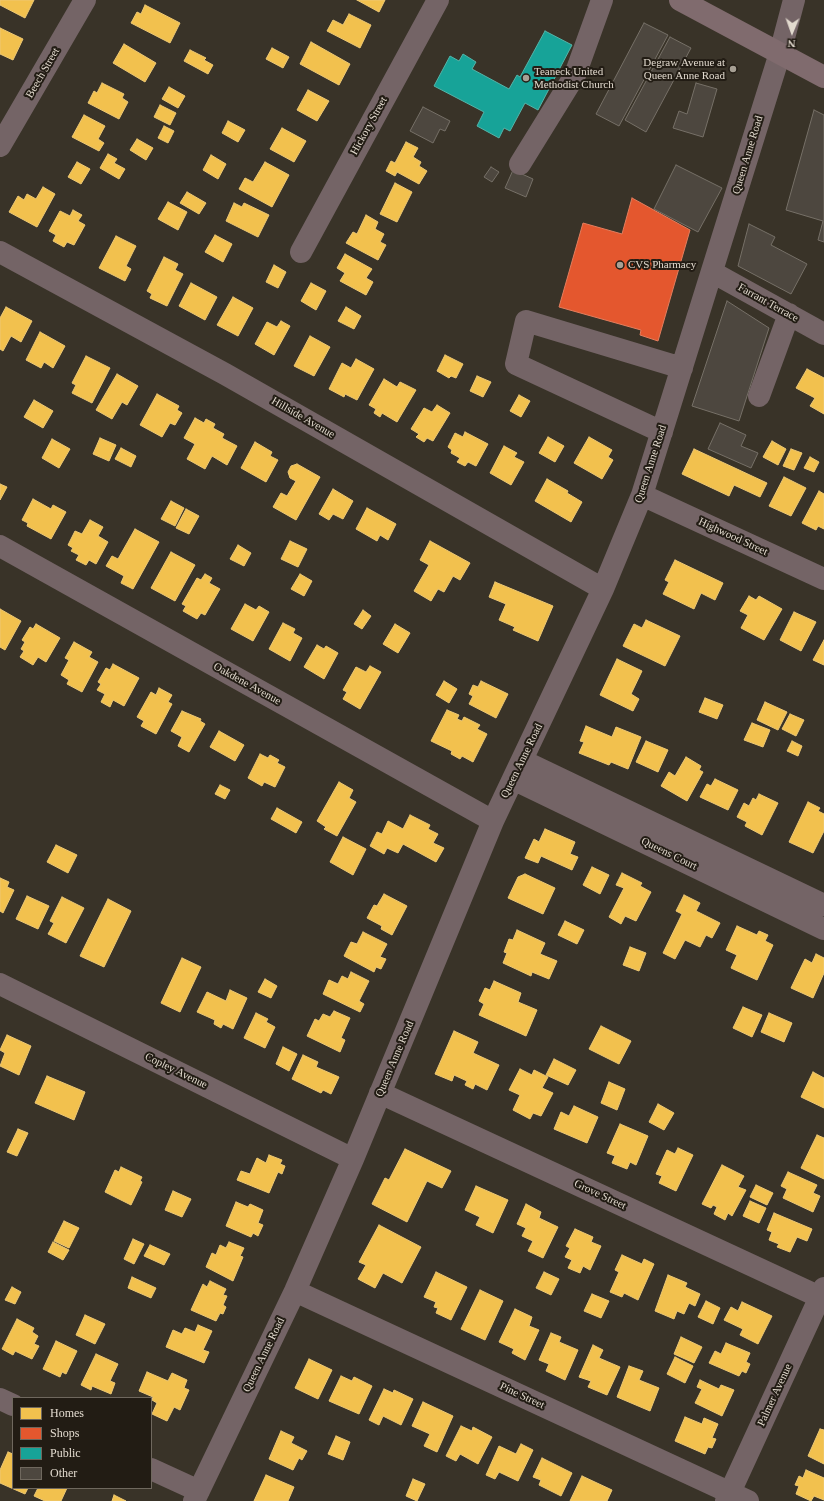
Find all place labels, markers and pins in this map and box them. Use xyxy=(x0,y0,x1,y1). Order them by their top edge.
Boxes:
place label: Degraw Avenue at Queen Anne Road xyxy=(643,56,725,82)
marker: Degraw Avenue at Queen Anne Road xyxy=(728,64,738,74)
place label: Teaneck United Methodist Church xyxy=(534,65,614,91)
marker: Teaneck United Methodist Church xyxy=(521,73,531,83)
place label: CVS Pharmacy xyxy=(628,258,696,272)
marker: CVS Pharmacy xyxy=(615,260,625,270)

